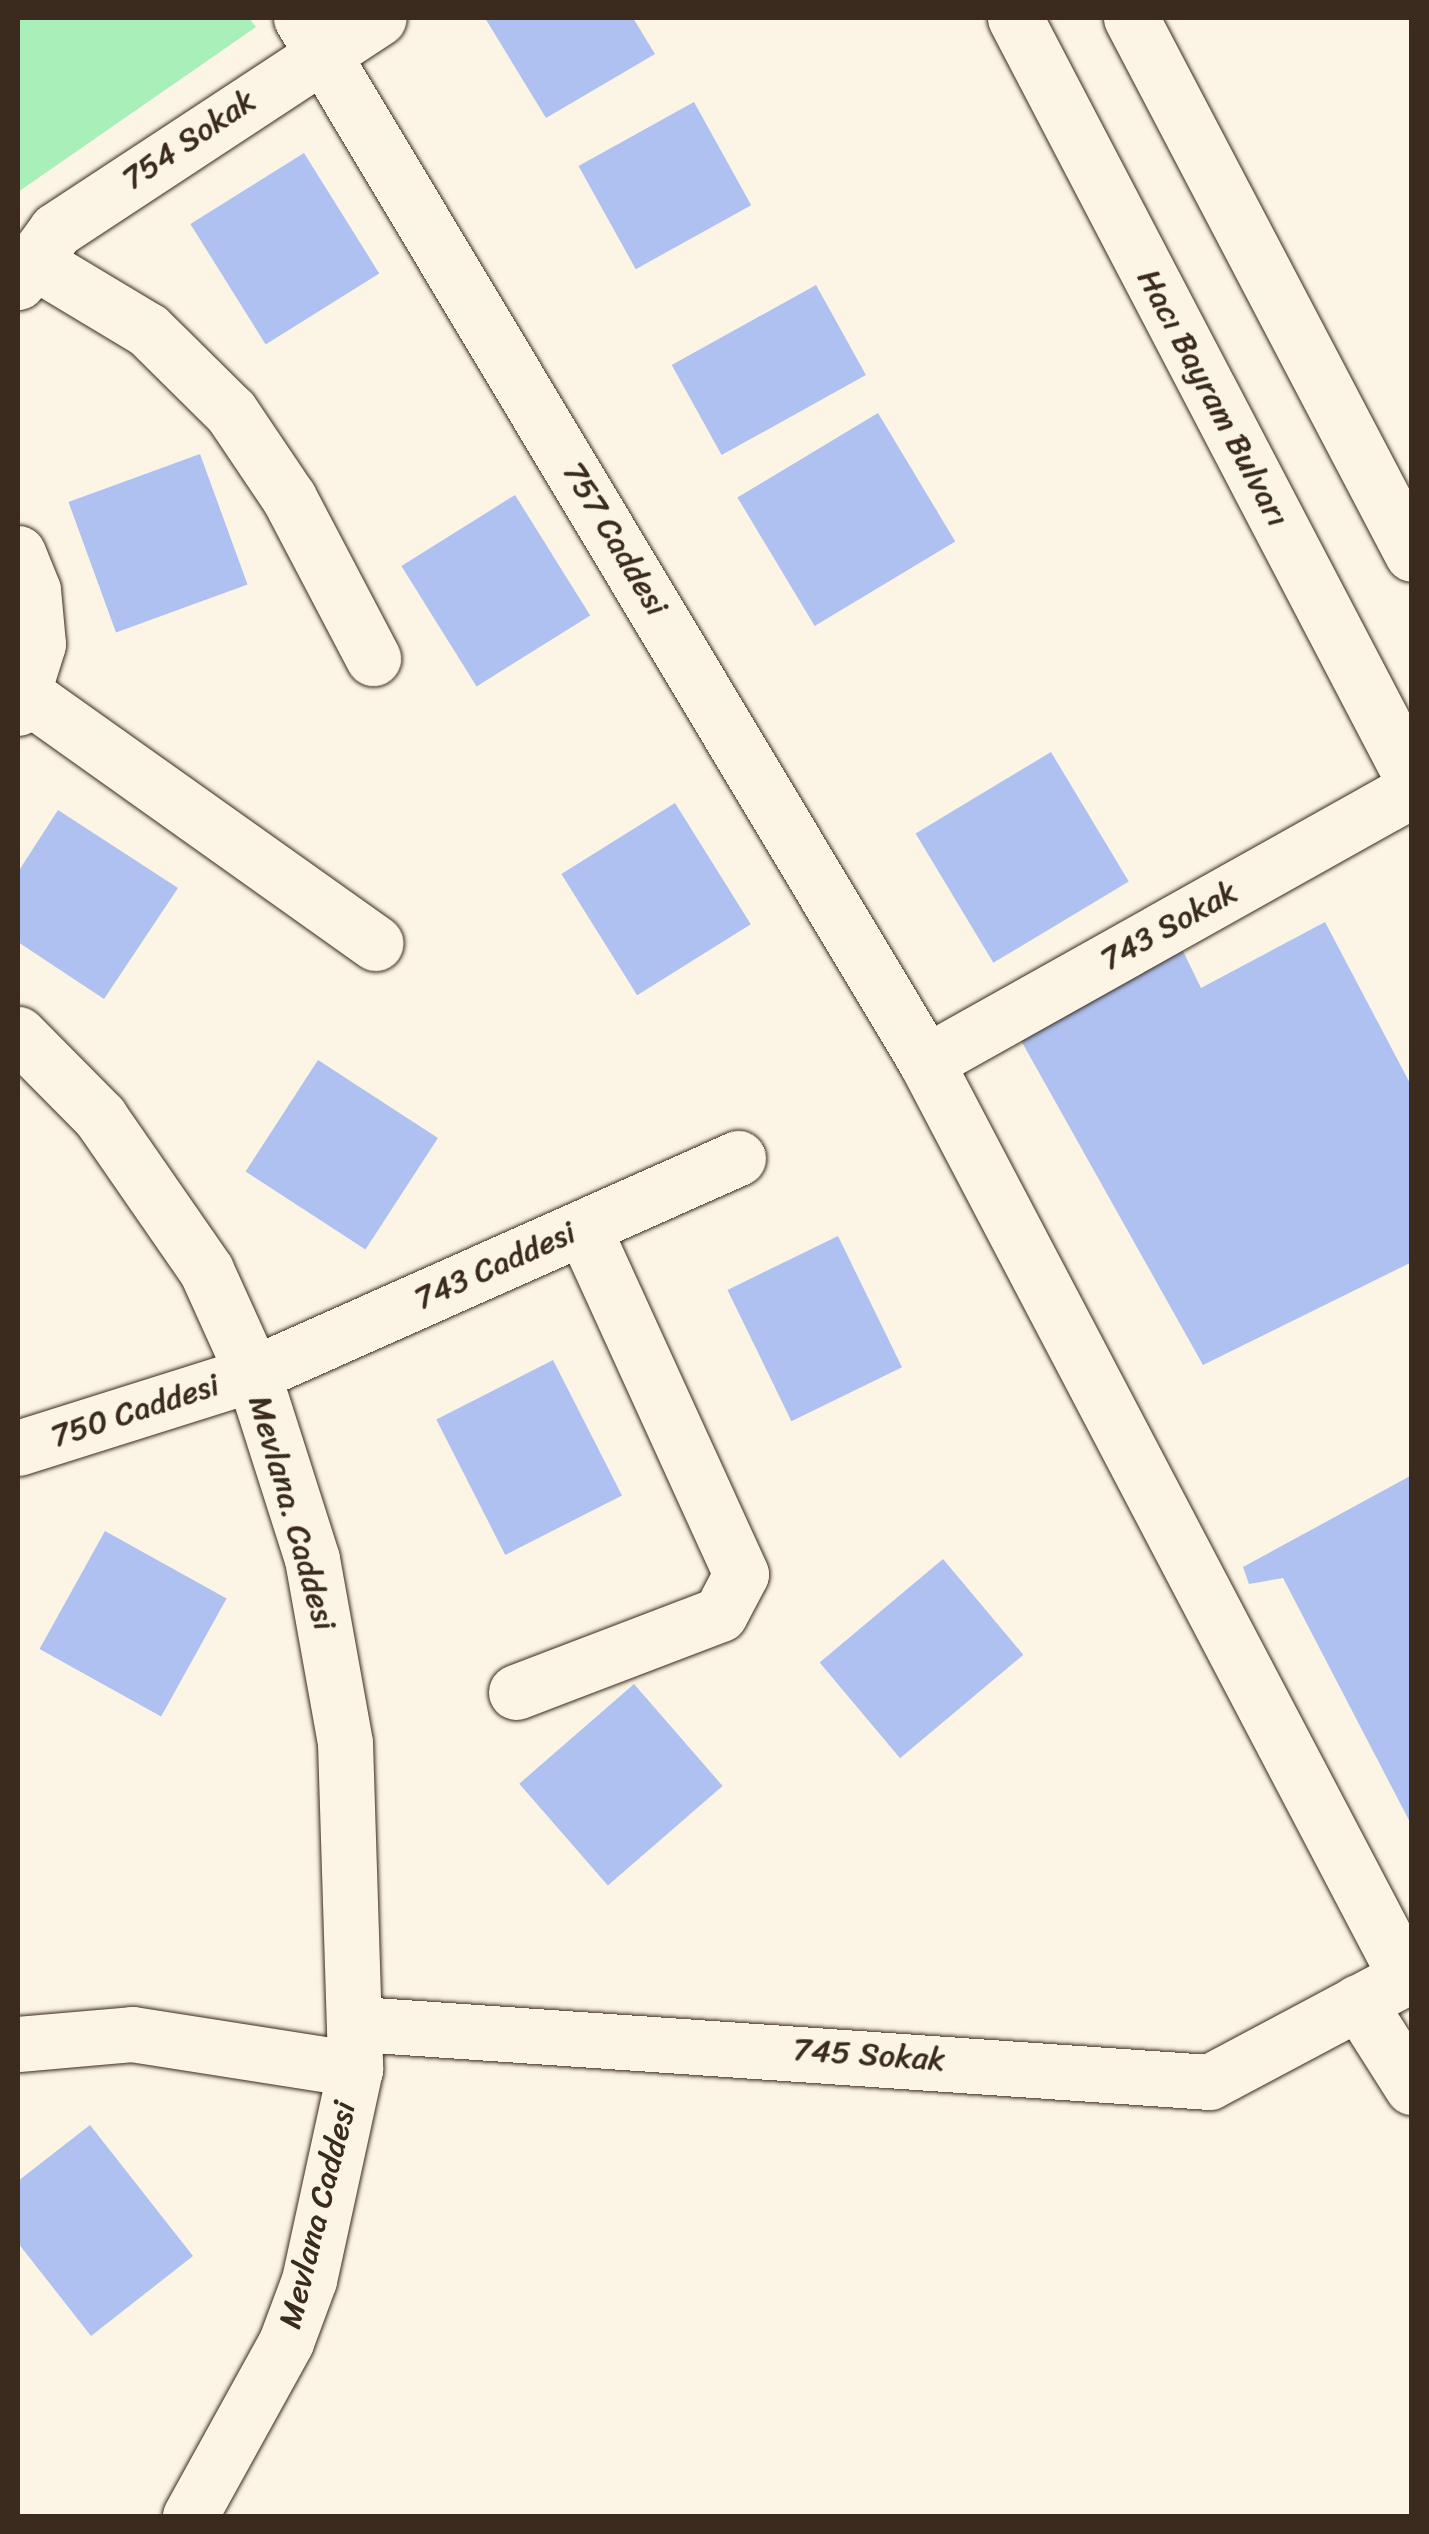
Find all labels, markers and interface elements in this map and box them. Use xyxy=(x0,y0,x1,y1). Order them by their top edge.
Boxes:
street label: 754 Sokak xyxy=(115,81,263,199)
street label: Hacı Bayram Bulvarı xyxy=(1129,263,1297,533)
street label: 757 Caddesi xyxy=(554,455,676,623)
street label: 743 Sokak xyxy=(1094,873,1244,979)
street label: 743 Caddesi xyxy=(408,1213,582,1319)
street label: 750 Caddesi xyxy=(46,1366,224,1456)
street label: Mevlana. Caddesi xyxy=(240,1391,344,1635)
street label: 745 Sokak xyxy=(792,2031,946,2079)
street label: Mevlana Caddesi xyxy=(271,2098,365,2332)

